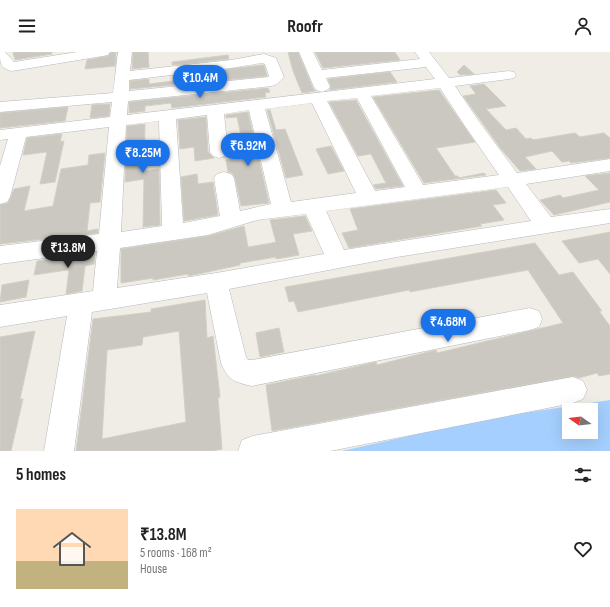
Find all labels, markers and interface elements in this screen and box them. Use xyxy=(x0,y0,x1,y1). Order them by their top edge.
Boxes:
icon: menu xyxy=(16,15,38,37)
icon: person xyxy=(572,15,594,37)
text: Roofr xyxy=(287,16,323,37)
pin: ₹10.4M xyxy=(167,65,233,99)
text: ₹10.4M xyxy=(182,70,218,86)
pin: ₹6.92M xyxy=(215,133,281,167)
text: ₹6.92M xyxy=(230,138,266,154)
pin: ₹8.25M xyxy=(110,140,176,174)
text: ₹8.25M xyxy=(125,145,161,161)
pin: ₹13.8M xyxy=(35,235,101,269)
text: ₹13.8M xyxy=(50,240,86,256)
pin: ₹4.68M xyxy=(415,309,481,343)
text: ₹4.68M xyxy=(430,314,466,330)
north arrow xyxy=(562,403,598,439)
map controls xyxy=(562,403,598,439)
icon: filters xyxy=(572,464,594,486)
text: 5 homes xyxy=(16,465,66,485)
icon: home xyxy=(48,525,96,573)
text: ₹13.8M xyxy=(140,525,187,545)
icon: heart xyxy=(572,538,594,560)
text: 5 rooms · 168 m² xyxy=(140,545,212,561)
text: House xyxy=(140,561,167,577)

